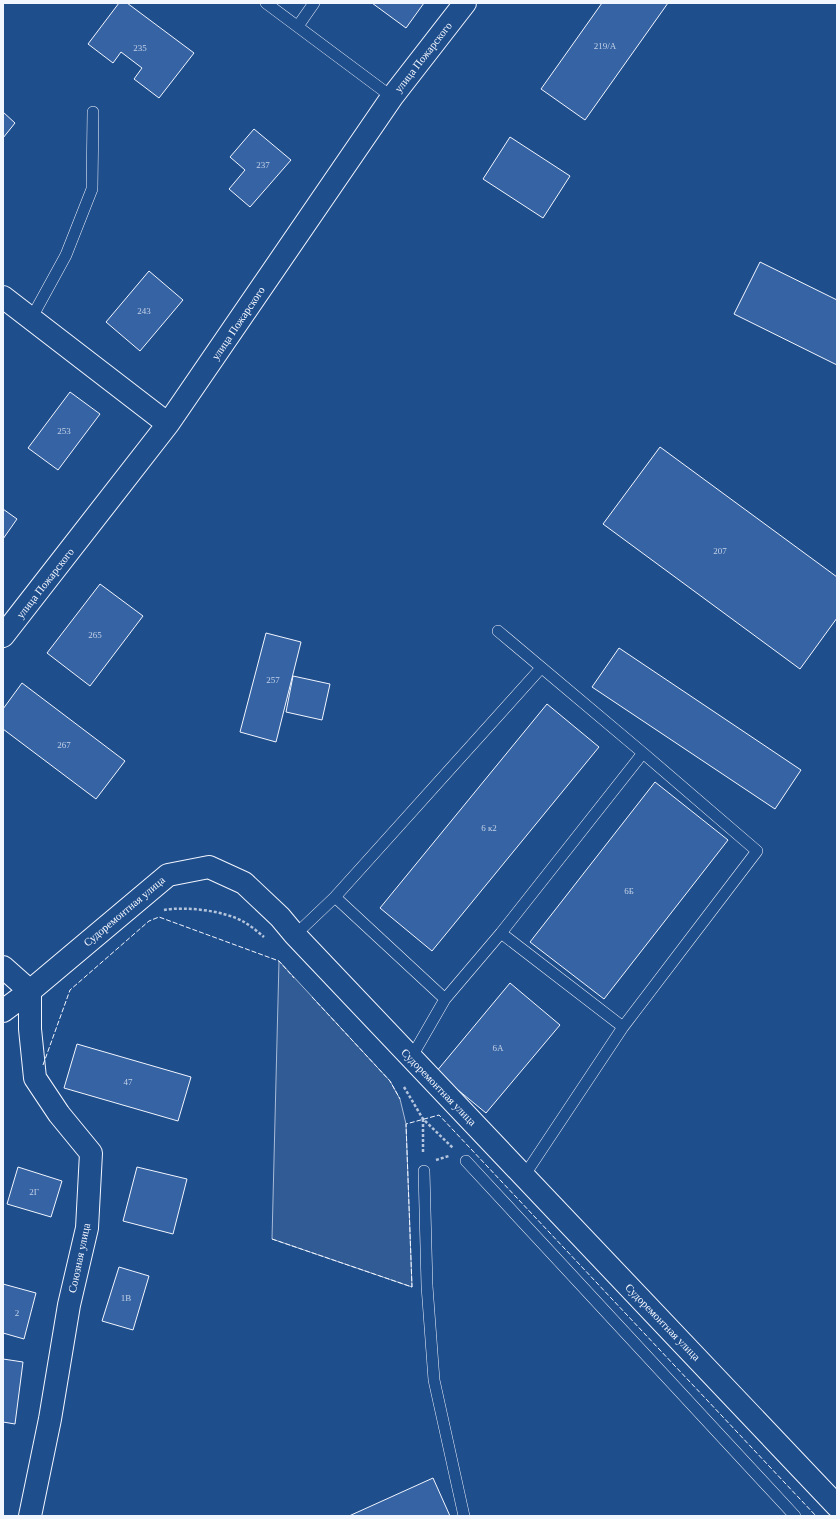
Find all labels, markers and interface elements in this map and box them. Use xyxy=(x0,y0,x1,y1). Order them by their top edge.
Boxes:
street label: улица Пожарского xyxy=(392,19,454,95)
house number: 219/А xyxy=(594,41,617,51)
house number: 235 xyxy=(133,43,147,53)
house number: 237 xyxy=(256,160,270,170)
street label: улица Пожарского xyxy=(209,284,267,362)
house number: 243 xyxy=(137,306,151,316)
house number: 253 xyxy=(57,426,71,436)
street label: улица Пожарского xyxy=(14,545,76,621)
house number: 207 xyxy=(713,546,727,556)
house number: 265 xyxy=(88,630,102,640)
house number: 257 xyxy=(266,675,280,685)
house number: 267 xyxy=(57,740,71,750)
house number: 6 к2 xyxy=(481,823,497,833)
street label: Судоремонтная улица xyxy=(81,873,167,948)
house number: 6Б xyxy=(624,886,634,896)
house number: 6А xyxy=(493,1043,504,1053)
street label: Судоремонтная улица xyxy=(399,1046,479,1128)
house number: 47 xyxy=(124,1077,133,1087)
house number: 2Г xyxy=(29,1187,39,1197)
street label: Союзная улица xyxy=(66,1222,92,1294)
street label: Судоремонтная улица xyxy=(623,1281,703,1363)
house number: 1В xyxy=(121,1293,131,1303)
house number: 2 xyxy=(15,1308,19,1318)

